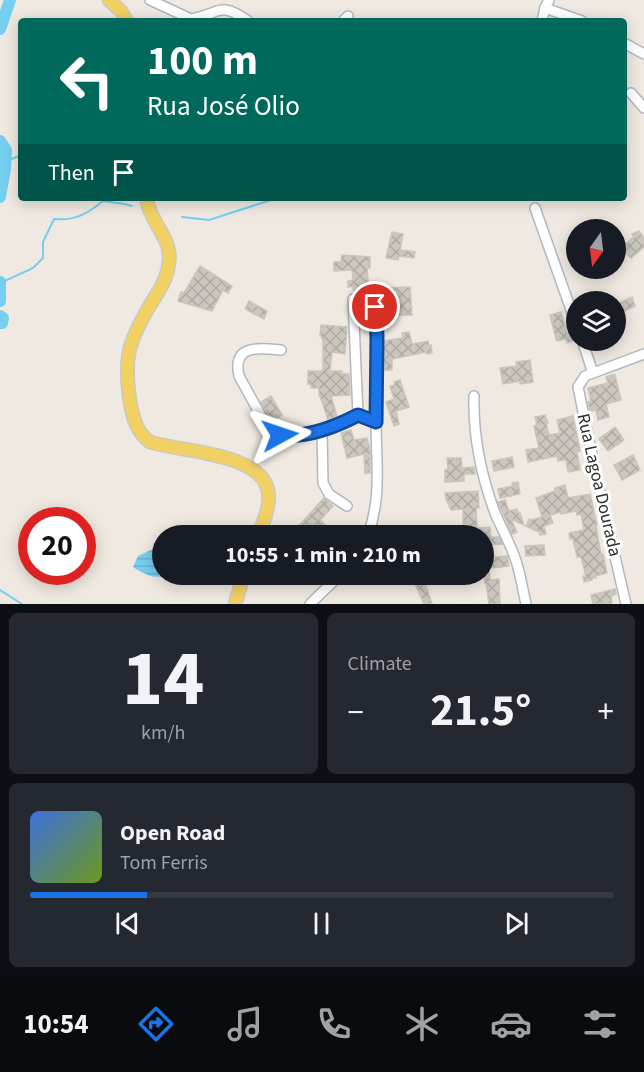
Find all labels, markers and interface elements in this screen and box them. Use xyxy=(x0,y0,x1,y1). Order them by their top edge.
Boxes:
text: 100 m xyxy=(147,31,258,91)
icon: left xyxy=(48,42,126,120)
text: Rua José Olio xyxy=(147,87,300,126)
icon: arrive xyxy=(107,156,140,189)
text: Then xyxy=(48,157,95,189)
north arrow xyxy=(566,219,626,279)
map controls xyxy=(566,219,626,351)
pin xyxy=(349,281,400,332)
icon: arrive xyxy=(358,290,391,323)
button: layers xyxy=(566,291,626,351)
position arrow xyxy=(248,403,312,467)
street label: Rua Lagoa Dourada xyxy=(570,411,628,559)
speed limit sign: 20 xyxy=(18,507,96,585)
text: 10:55 · 1 min · 210 m xyxy=(225,539,421,571)
text: 14 xyxy=(122,624,204,735)
text: Climate xyxy=(348,650,412,678)
text: 21.5° xyxy=(430,679,531,743)
text: − xyxy=(348,689,364,736)
text: + xyxy=(598,689,614,736)
text: km/h xyxy=(141,719,185,747)
text: Open Road xyxy=(120,817,225,849)
text: Tom Ferris xyxy=(120,849,208,877)
icon: previous xyxy=(111,907,144,940)
icon: pause xyxy=(305,907,338,940)
icon: next xyxy=(500,907,533,940)
icon: directions xyxy=(135,1003,177,1045)
icon: music xyxy=(224,1003,266,1045)
icon: phone xyxy=(313,1003,355,1045)
icon: climate xyxy=(401,1003,443,1045)
icon: car xyxy=(490,1003,532,1045)
icon: filters xyxy=(579,1003,621,1045)
text: 10:54 xyxy=(23,1005,88,1044)

